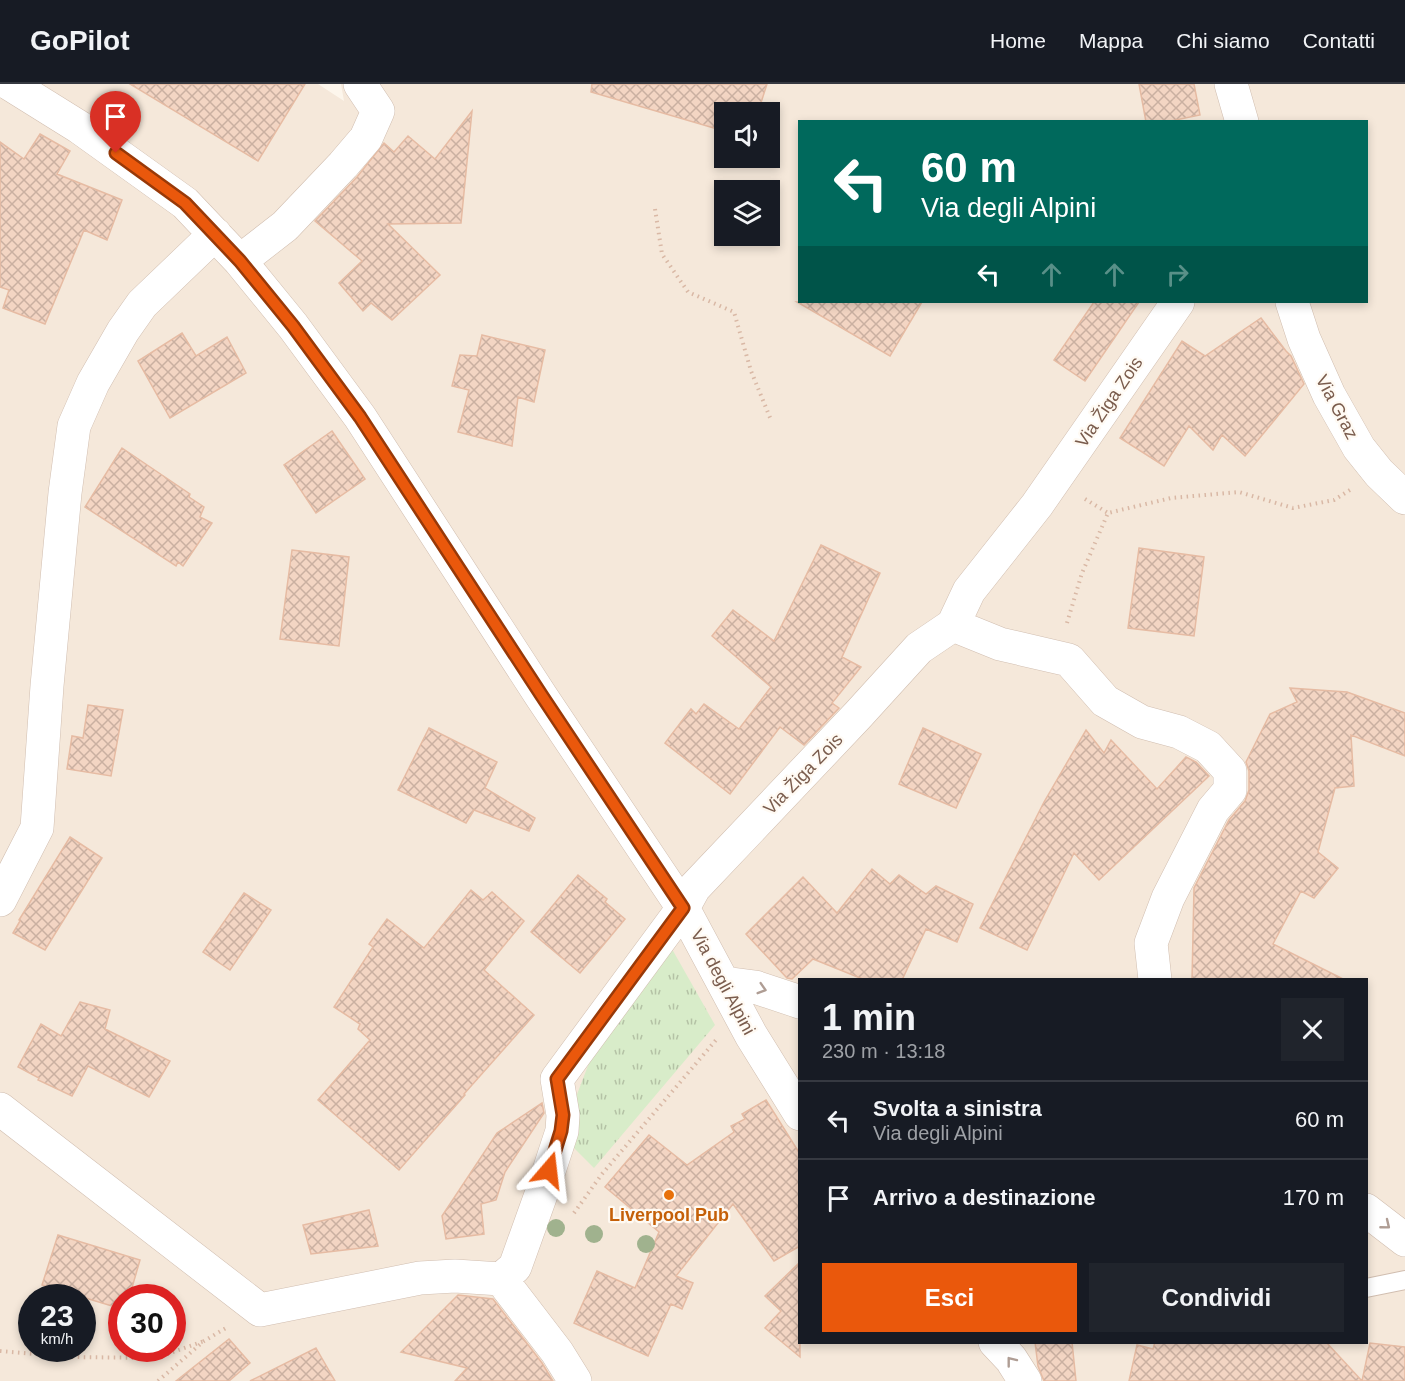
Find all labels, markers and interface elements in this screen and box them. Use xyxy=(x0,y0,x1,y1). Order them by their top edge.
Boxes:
text: GoPilot xyxy=(30,25,130,56)
text: Home xyxy=(990,29,1046,52)
text: Mappa xyxy=(1079,29,1143,52)
text: Chi siamo xyxy=(1176,29,1270,52)
text: Contatti xyxy=(1303,29,1375,52)
pin xyxy=(90,91,141,153)
icon: arrive xyxy=(99,100,132,133)
map controls xyxy=(714,102,780,246)
button: sound xyxy=(714,102,780,168)
icon: left xyxy=(822,144,900,222)
text: 60 m xyxy=(921,144,1017,191)
button: layers xyxy=(714,180,780,246)
text: Via degli Alpini xyxy=(921,193,1096,223)
icon: left xyxy=(972,258,1005,291)
icon: ahead xyxy=(1035,258,1068,291)
icon: ahead xyxy=(1098,258,1131,291)
icon: right xyxy=(1161,258,1194,291)
street label: Via Žiga Zois xyxy=(1071,353,1147,451)
street label: Via Graz xyxy=(1312,372,1362,442)
street label: Via Žiga Zois xyxy=(759,729,847,819)
street label: Via degli Alpini xyxy=(687,926,759,1038)
one-way arrow xyxy=(756,982,767,994)
text: 1 min xyxy=(822,997,916,1038)
button: close xyxy=(1281,998,1344,1061)
text: 230 m · 13:18 xyxy=(822,1040,945,1062)
text: Svolta a sinistra xyxy=(873,1096,1042,1121)
icon: left xyxy=(822,1104,855,1137)
text: 60 m xyxy=(1295,1107,1344,1132)
text: Via degli Alpini xyxy=(873,1122,1003,1144)
position arrow xyxy=(517,1138,581,1202)
icon: arrive xyxy=(822,1182,855,1215)
text: Arrivo a destinazione xyxy=(873,1185,1096,1210)
text: 170 m xyxy=(1283,1185,1344,1210)
marker: Liverpool Pub xyxy=(662,1188,676,1202)
place label: Liverpool Pub xyxy=(609,1205,729,1225)
one-way arrow xyxy=(1379,1218,1390,1229)
button: Esci xyxy=(822,1263,1077,1332)
button: Condividi xyxy=(1089,1263,1344,1332)
speed limit sign: 30 xyxy=(108,1284,186,1362)
text: 23 xyxy=(40,1299,74,1332)
text: km/h xyxy=(41,1330,73,1347)
one-way arrow xyxy=(1008,1357,1019,1368)

